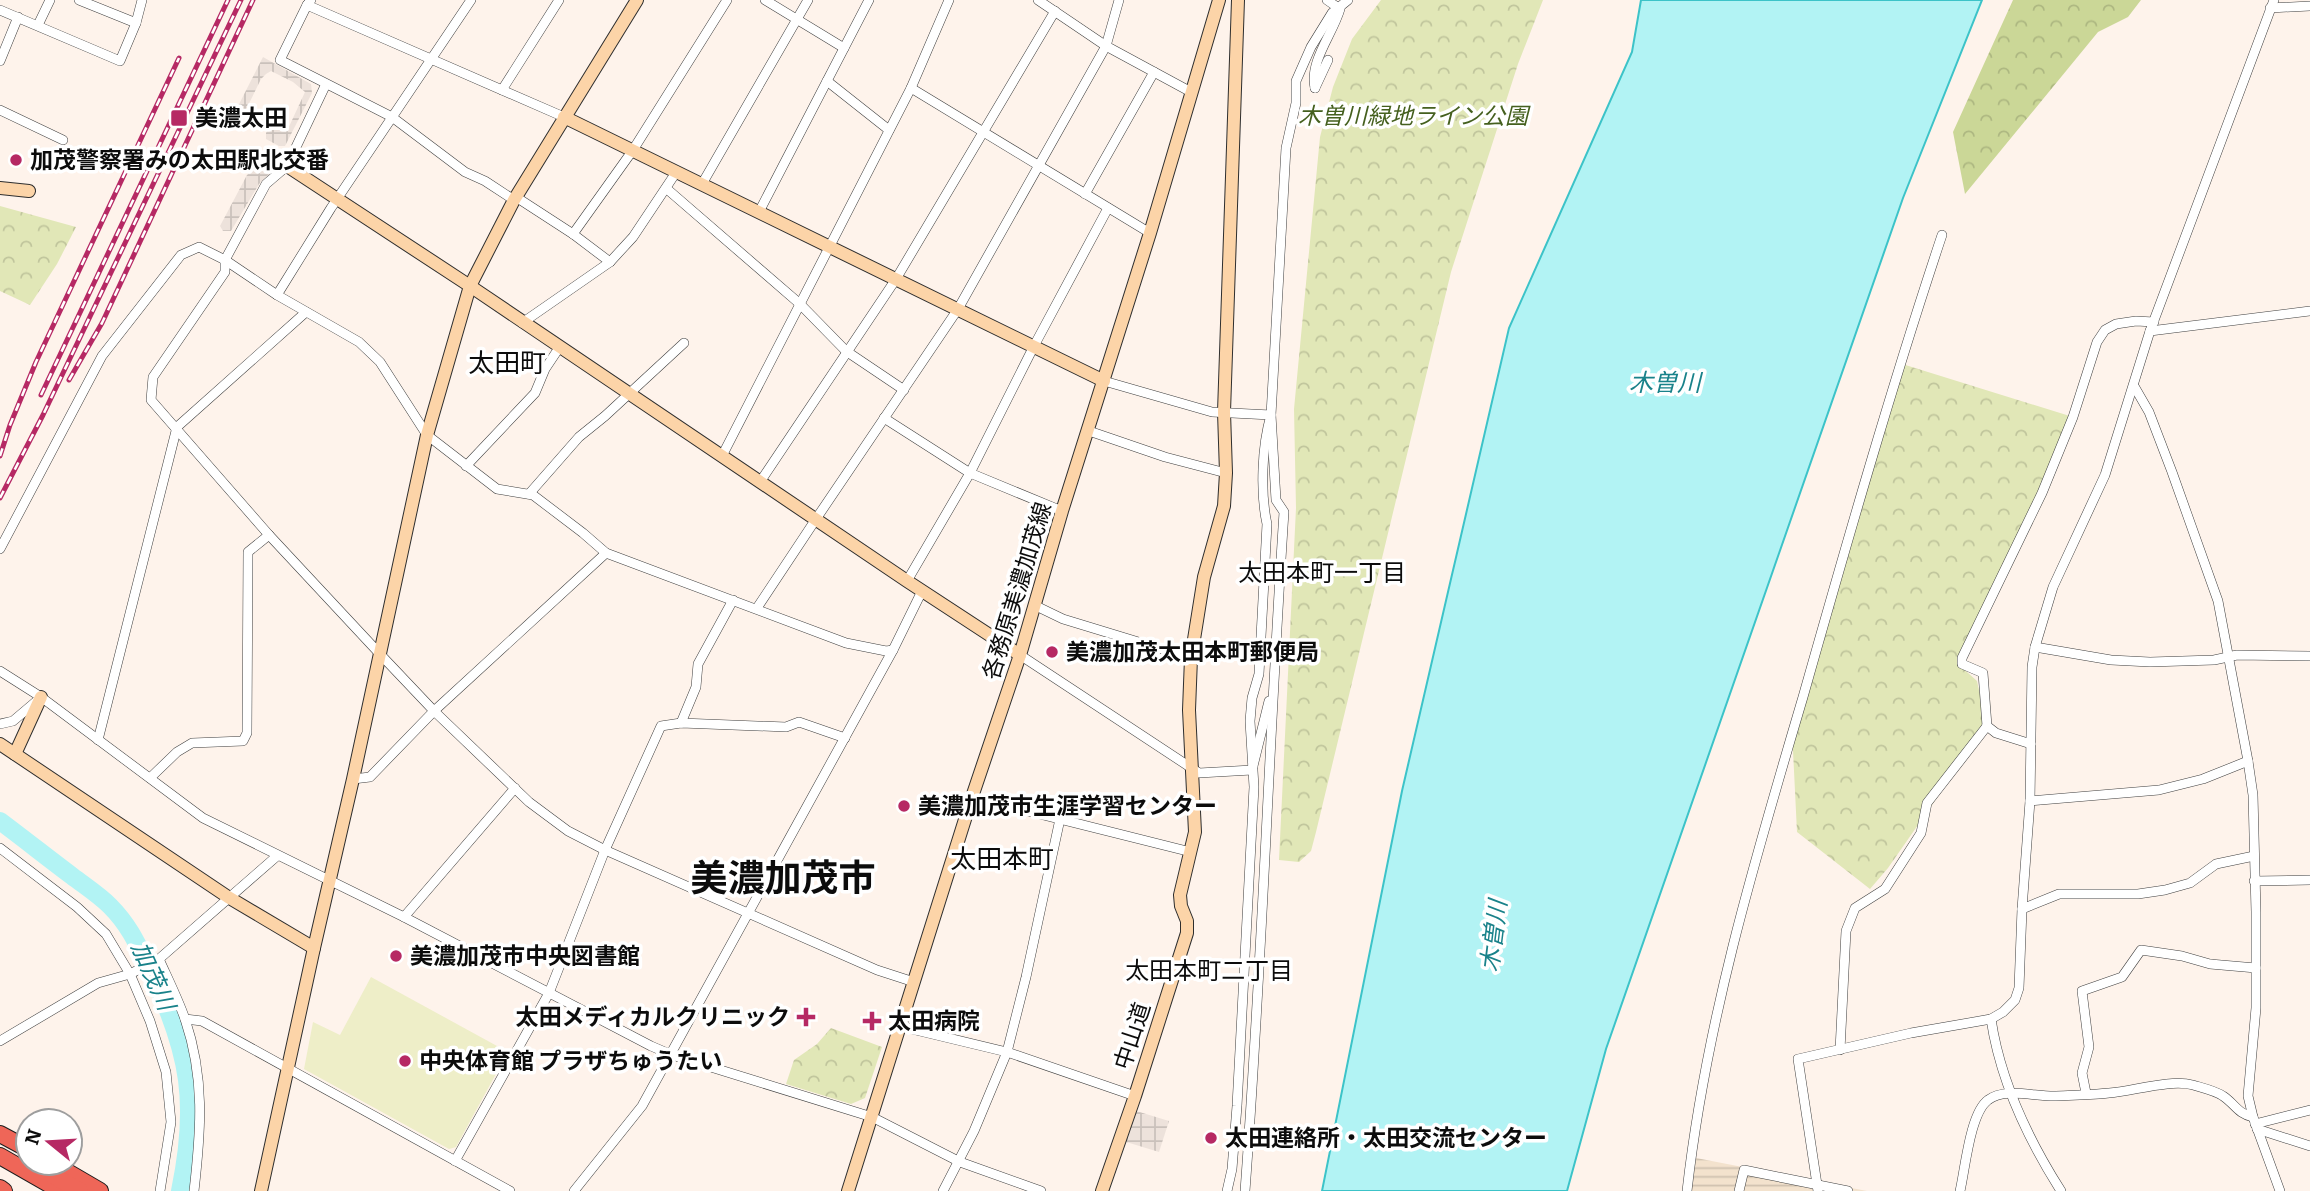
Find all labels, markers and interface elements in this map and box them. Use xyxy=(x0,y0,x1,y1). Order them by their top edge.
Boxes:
park label: 木曽川緑地ライン公園 xyxy=(1298,102,1531,130)
place label: 美濃太田 xyxy=(195,104,287,132)
marker: 美濃太田 xyxy=(169,108,189,128)
place label: 加茂警察署みの太田駅北交番 xyxy=(30,146,329,174)
marker: 加茂警察署みの太田駅北交番 xyxy=(8,152,24,168)
district label: 太田町 xyxy=(468,348,546,379)
water label: 木曽川 xyxy=(1629,369,1704,397)
street label: 各務原美濃加茂線 xyxy=(977,499,1057,683)
district label: 太田本町一丁目 xyxy=(1238,559,1406,587)
place label: 美濃加茂太田本町郵便局 xyxy=(1066,638,1319,666)
marker: 美濃加茂太田本町郵便局 xyxy=(1044,644,1060,660)
place label: 美濃加茂市生涯学習センター xyxy=(918,792,1217,820)
marker: 美濃加茂市生涯学習センター xyxy=(896,798,912,814)
district label: 太田本町 xyxy=(950,844,1054,875)
district label: 美濃加茂市 xyxy=(691,856,876,901)
water label: 木曽川 xyxy=(1476,896,1513,973)
water label: 加茂川 xyxy=(126,937,182,1017)
place label: 美濃加茂市中央図書館 xyxy=(410,942,640,970)
marker: 美濃加茂市中央図書館 xyxy=(388,948,404,964)
district label: 太田本町二丁目 xyxy=(1125,957,1293,985)
street label: 中山道 xyxy=(1108,999,1156,1073)
place label: 太田メディカルクリニック xyxy=(516,1003,790,1031)
marker: 太田メディカルクリニック xyxy=(796,1007,816,1027)
place label: 太田病院 xyxy=(888,1007,980,1035)
marker: 太田病院 xyxy=(862,1011,882,1031)
place label: 中央体育館 プラザちゅうたい xyxy=(419,1047,722,1075)
marker: 中央体育館 プラザちゅうたい xyxy=(397,1053,413,1069)
north arrow xyxy=(14,1107,84,1177)
place label: 太田連絡所・太田交流センター xyxy=(1225,1124,1547,1152)
text: N xyxy=(20,1126,47,1147)
marker: 太田連絡所・太田交流センター xyxy=(1203,1130,1219,1146)

